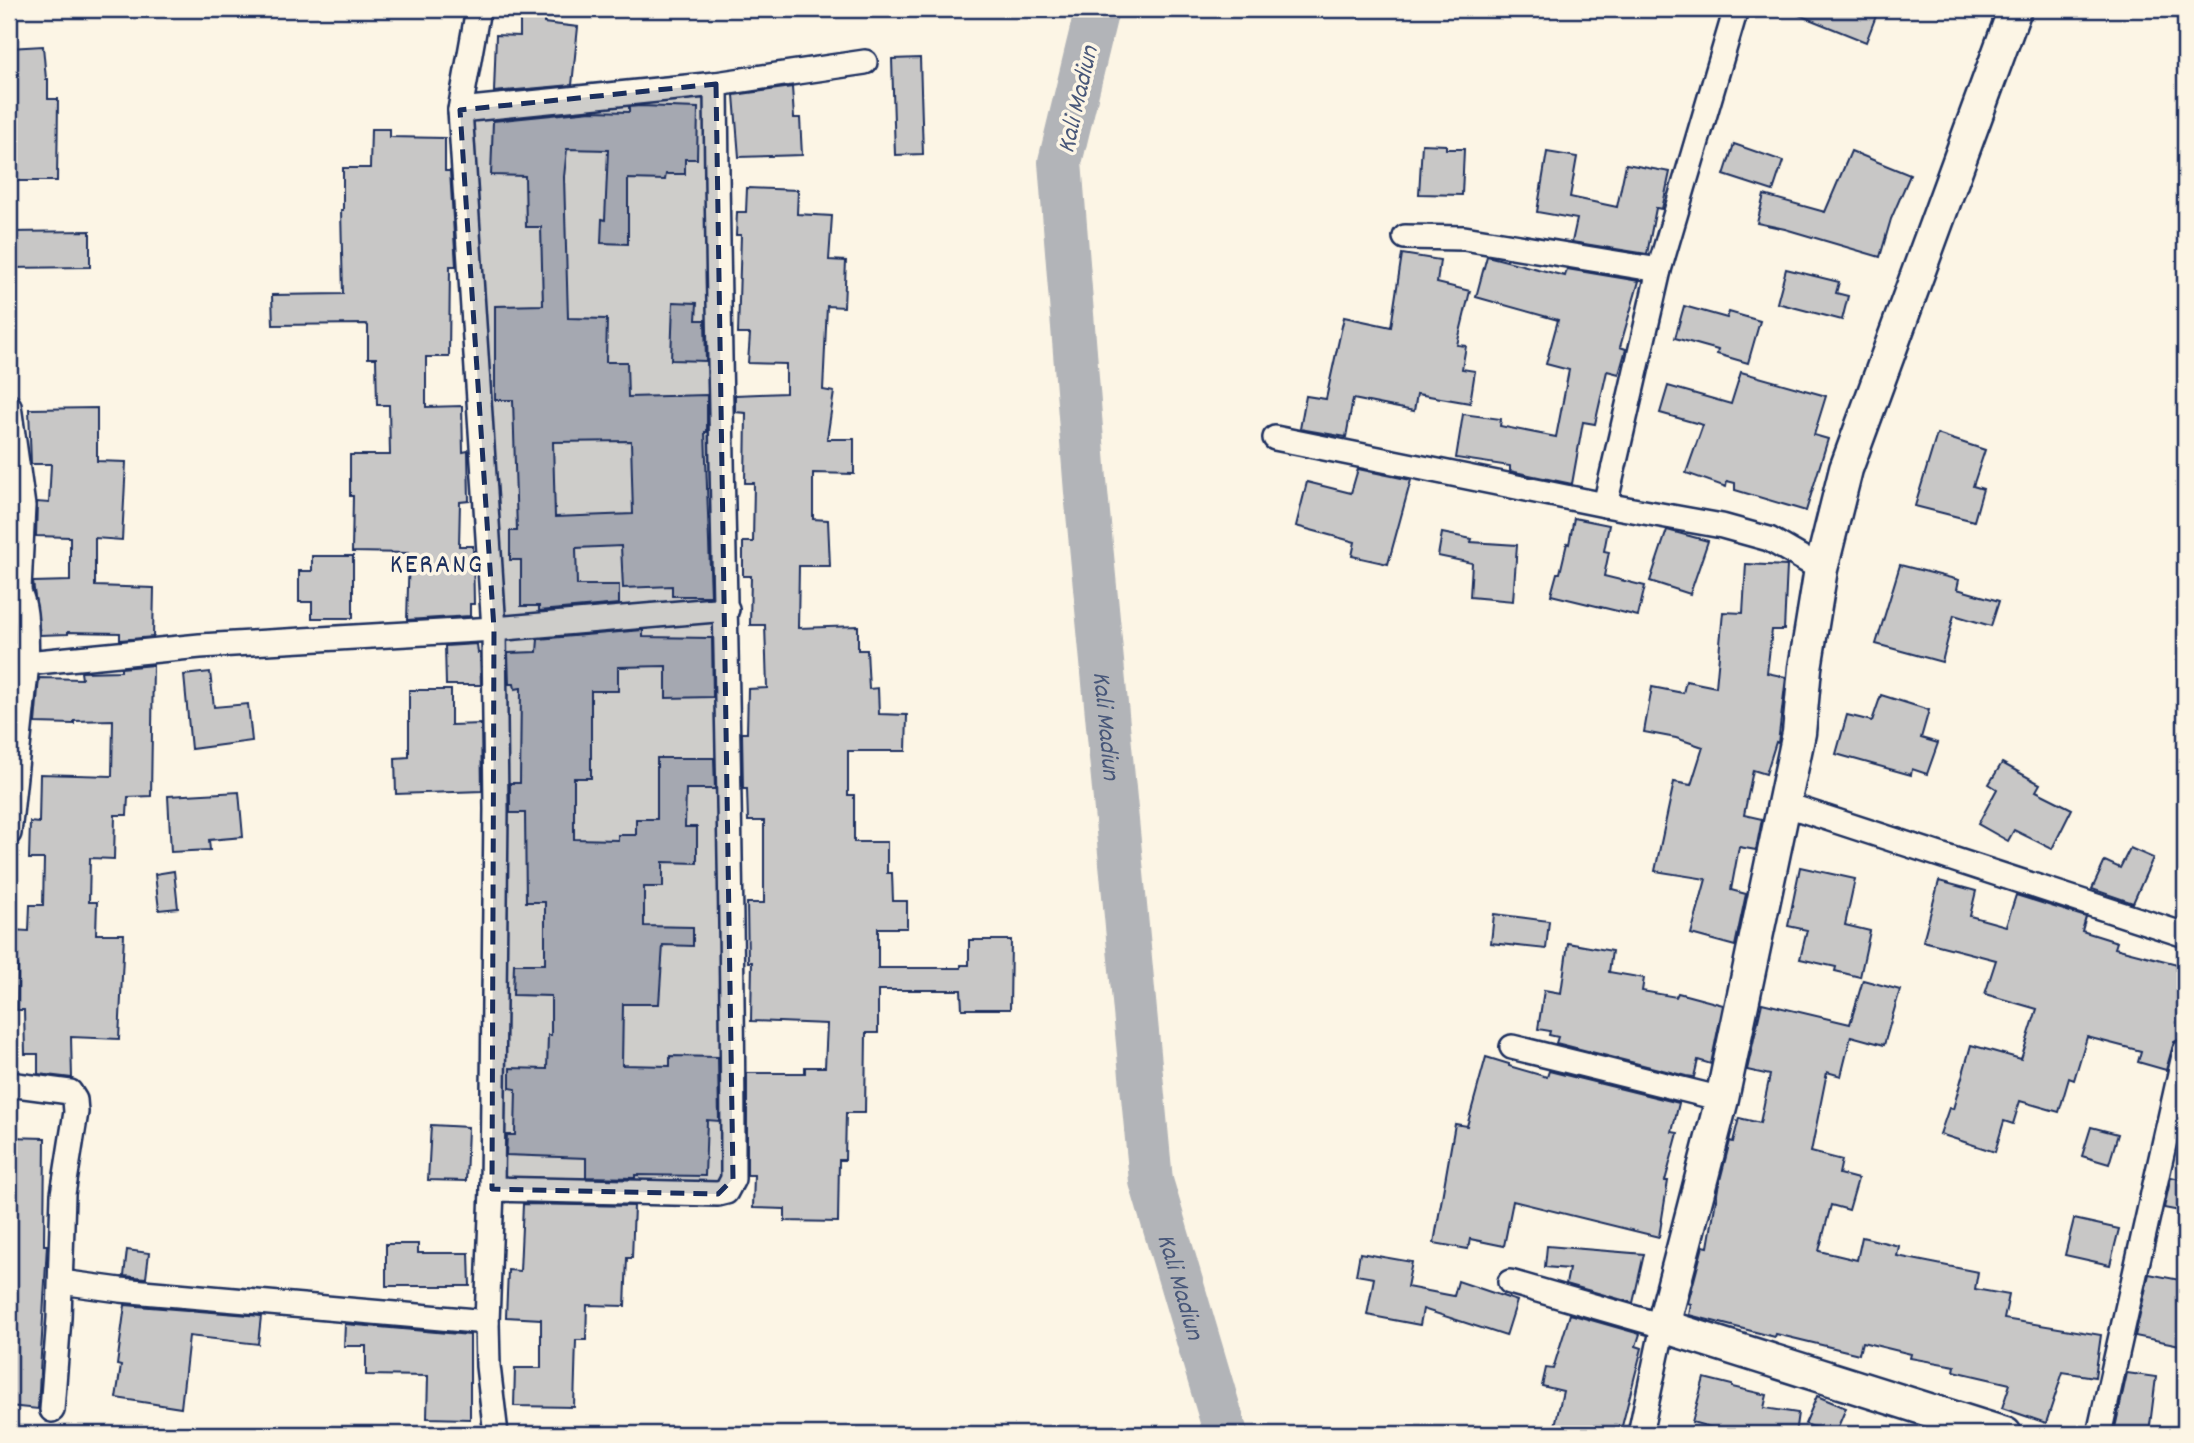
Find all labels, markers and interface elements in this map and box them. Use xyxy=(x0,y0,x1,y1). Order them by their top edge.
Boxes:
water label: Kali Madiun xyxy=(1049,42,1110,157)
district label: KERANG xyxy=(390,547,484,587)
water label: Kali Madiun xyxy=(1081,670,1128,783)
water label: Kali Madiun xyxy=(1146,1230,1212,1345)

